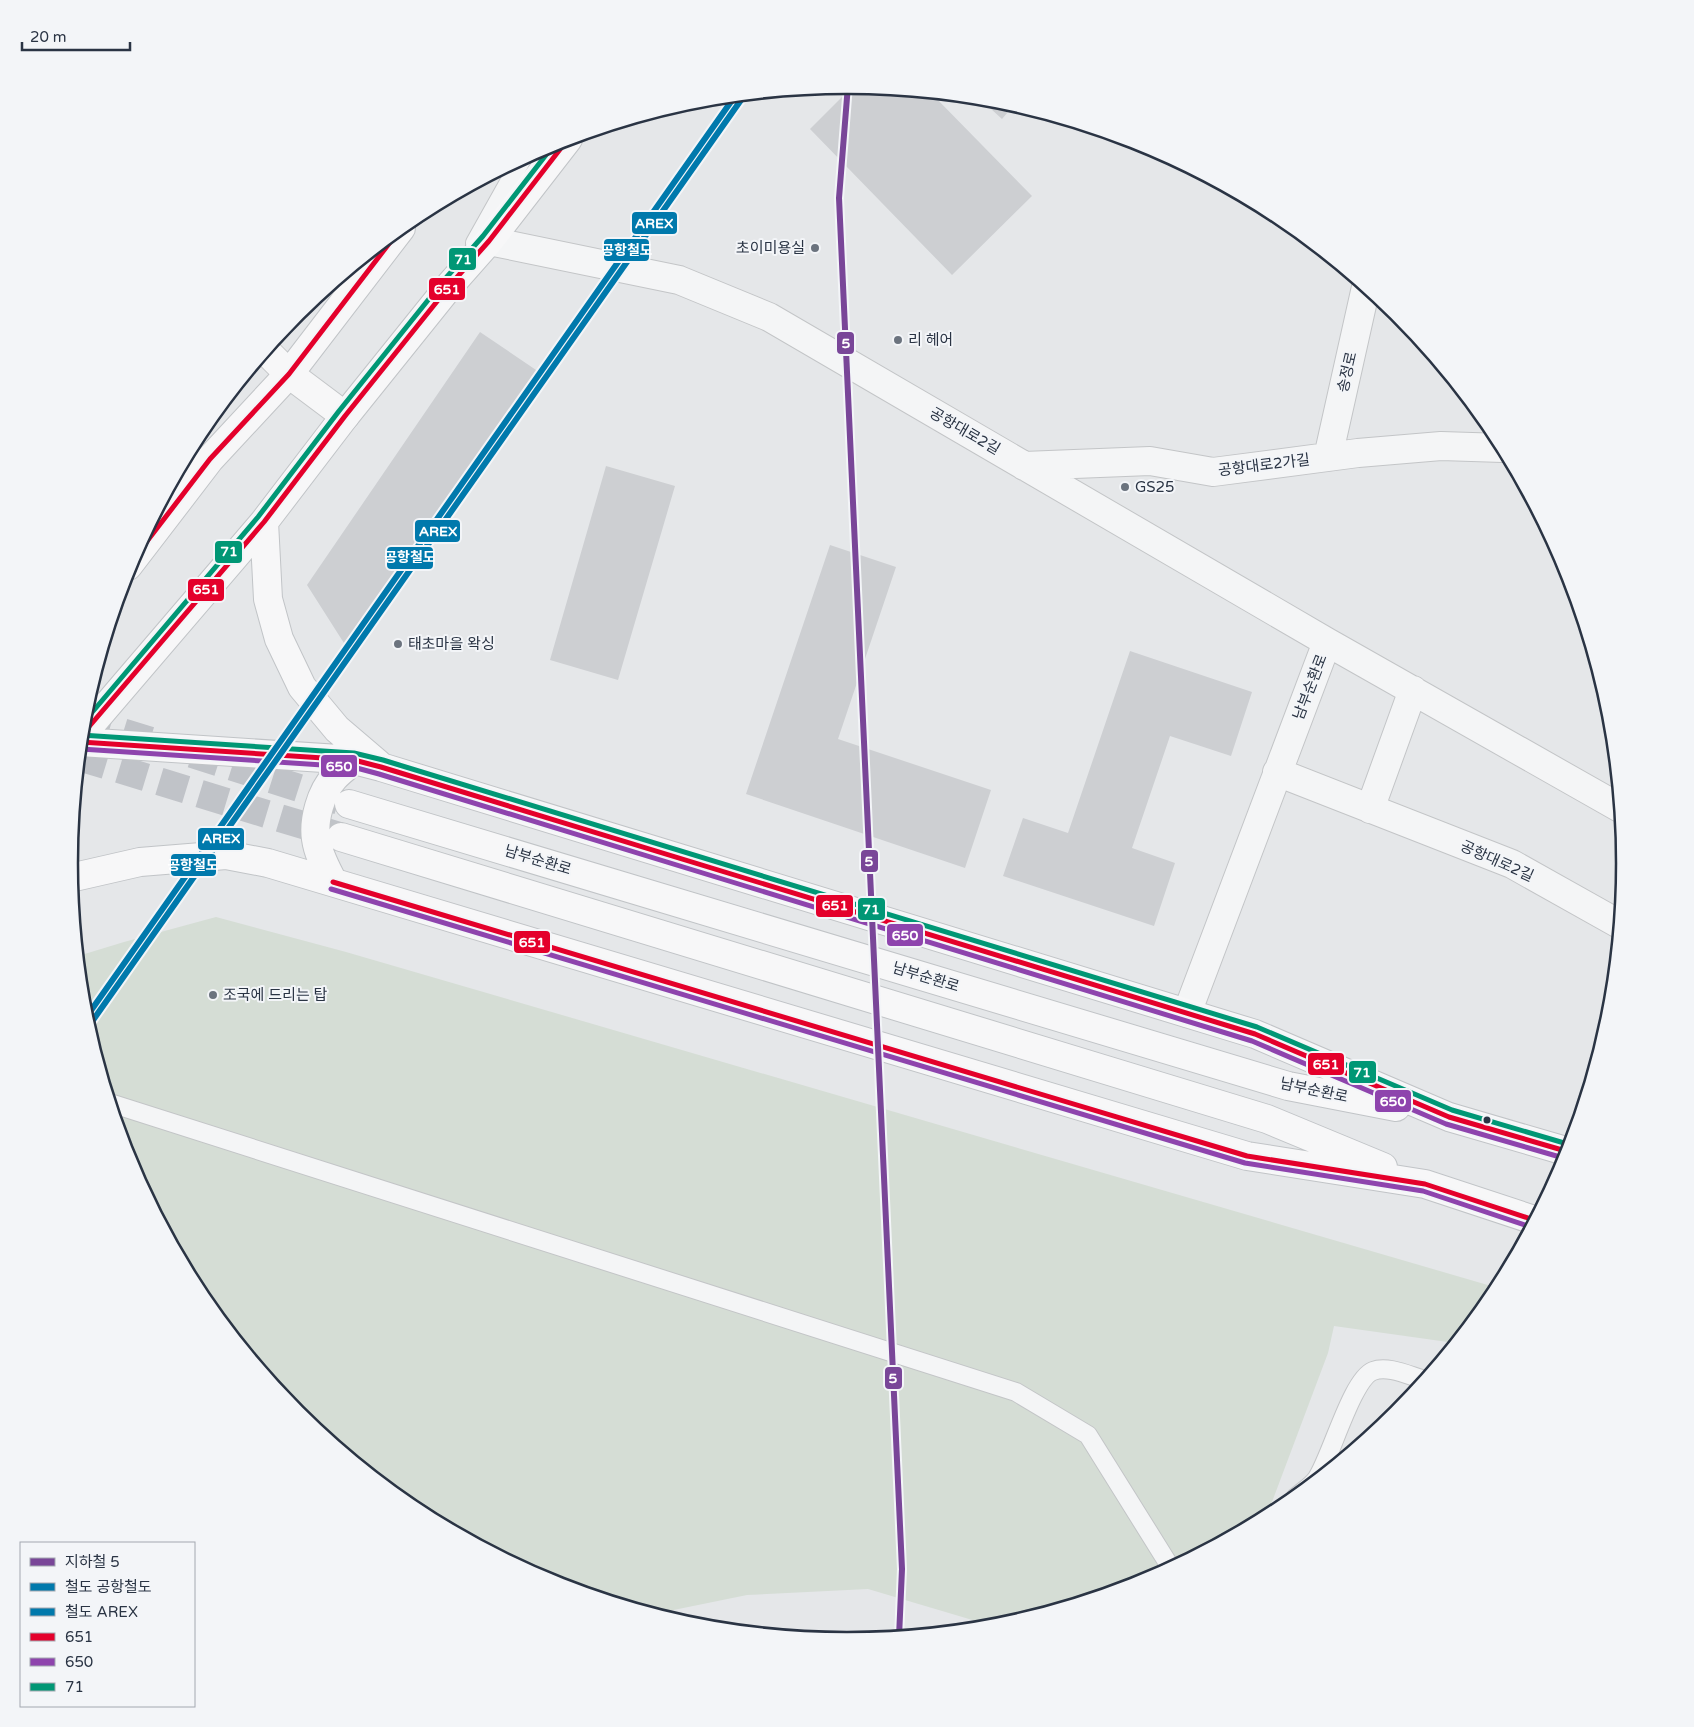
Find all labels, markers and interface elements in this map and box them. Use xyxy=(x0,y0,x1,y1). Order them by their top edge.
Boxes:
scale bar xyxy=(22,20,130,52)
text: 20 m xyxy=(30,28,67,46)
line badge: AREX xyxy=(631,211,678,235)
text: AREX xyxy=(635,215,674,232)
line badge: 공항철도 xyxy=(603,238,650,262)
place label: 초이미용실 xyxy=(736,239,805,257)
text: 공항철도 xyxy=(601,242,653,259)
marker: 초이미용실 xyxy=(809,242,821,254)
line badge: 71 xyxy=(448,247,477,271)
text: 71 xyxy=(454,251,472,268)
line badge: 651 xyxy=(428,277,466,301)
text: 651 xyxy=(434,281,460,298)
line badge: 5 xyxy=(836,331,855,355)
place label: 리 헤어 xyxy=(908,331,953,349)
marker: 리 헤어 xyxy=(892,334,904,346)
text: 5 xyxy=(842,335,851,352)
street label: 송정로 xyxy=(1334,350,1360,394)
street label: 공항대로2길 xyxy=(927,404,1003,458)
street label: 공항대로2가길 xyxy=(1217,450,1311,480)
place label: GS25 xyxy=(1135,478,1174,496)
marker: GS25 xyxy=(1119,481,1131,493)
line badge: AREX xyxy=(414,519,461,543)
text: AREX xyxy=(419,523,458,540)
line badge: 71 xyxy=(214,540,243,564)
text: 71 xyxy=(220,543,238,560)
line badge: 공항철도 xyxy=(386,546,434,570)
text: 공항철도 xyxy=(384,549,436,566)
line badge: 651 xyxy=(187,578,225,602)
text: 651 xyxy=(193,581,219,598)
place label: 태초마을 왁싱 xyxy=(408,635,495,653)
marker: 태초마을 왁싱 xyxy=(392,638,404,650)
street label: 남부순환로 xyxy=(1289,652,1331,722)
line badge: 650 xyxy=(320,754,358,778)
text: 650 xyxy=(326,758,352,775)
line badge: AREX xyxy=(197,827,245,851)
text: AREX xyxy=(202,830,241,847)
street label: 공항대로2길 xyxy=(1458,837,1536,885)
street label: 남부순환로 xyxy=(502,841,574,879)
line badge: 5 xyxy=(860,849,879,873)
line badge: 공항철도 xyxy=(170,853,217,877)
text: 5 xyxy=(865,853,874,870)
text: 공항철도 xyxy=(167,857,219,874)
line badge: 651 xyxy=(815,894,854,918)
text: 651 xyxy=(822,897,848,914)
line badge: 71 xyxy=(857,897,886,921)
text: 71 xyxy=(862,901,880,918)
line badge: 650 xyxy=(886,923,924,947)
text: 650 xyxy=(892,927,918,944)
line badge: 651 xyxy=(513,930,551,954)
text: 651 xyxy=(519,934,545,951)
street label: 남부순환로 xyxy=(890,958,962,996)
place label: 조국에 드리는 탑 xyxy=(223,986,328,1004)
marker: 조국에 드리는 탑 xyxy=(207,989,219,1001)
line badge: 651 xyxy=(1307,1052,1345,1076)
text: 651 xyxy=(1313,1056,1339,1073)
line badge: 71 xyxy=(1348,1060,1377,1084)
text: 71 xyxy=(1353,1064,1371,1081)
street label: 남부순환로 xyxy=(1278,1074,1350,1106)
line badge: 650 xyxy=(1374,1089,1412,1113)
text: 650 xyxy=(1380,1093,1406,1110)
unlabelled marker xyxy=(1482,1115,1492,1125)
line badge: 5 xyxy=(884,1366,903,1390)
text: 5 xyxy=(889,1370,898,1387)
legend xyxy=(20,1542,195,1707)
text: 지하철 5 xyxy=(65,1553,120,1571)
text: 철도 공항철도 xyxy=(65,1578,152,1596)
text: 철도 AREX xyxy=(65,1603,138,1621)
text: 651 xyxy=(65,1628,93,1646)
text: 650 xyxy=(65,1653,93,1671)
text: 71 xyxy=(65,1678,84,1696)

